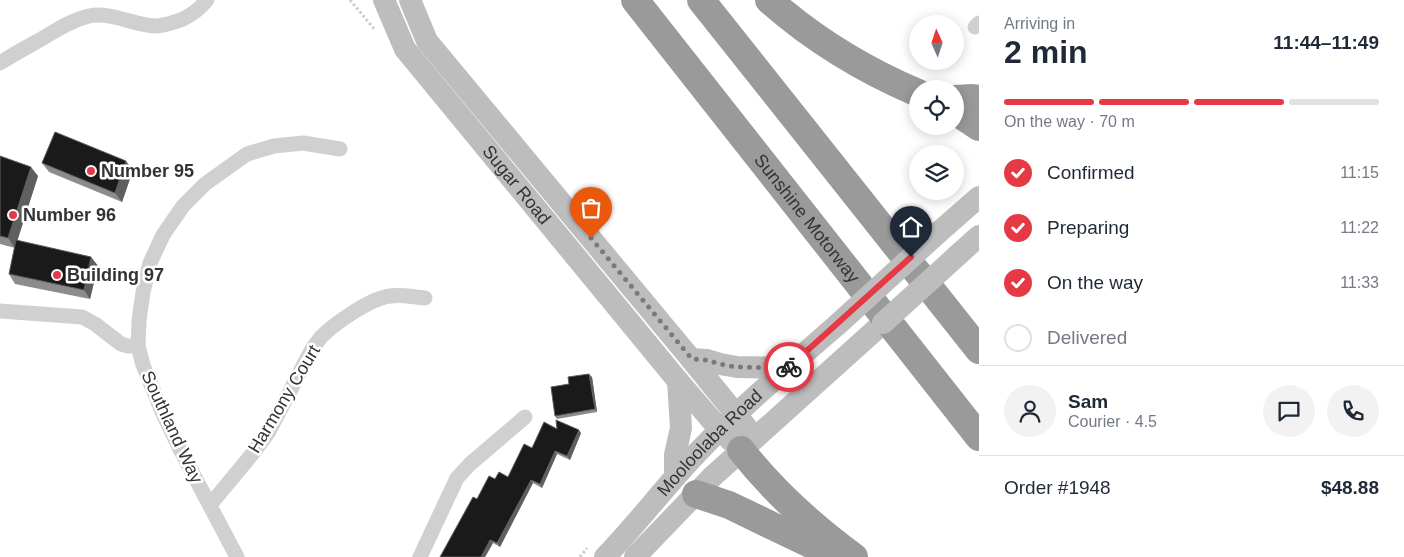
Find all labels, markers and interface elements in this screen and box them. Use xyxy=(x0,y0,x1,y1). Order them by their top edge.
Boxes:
north arrow xyxy=(909,15,964,70)
map controls xyxy=(909,15,964,200)
text: Arriving in xyxy=(1004,15,1075,32)
text: 11:44–11:49 xyxy=(1273,32,1379,53)
text: 2 min xyxy=(1004,34,1088,70)
button: locate xyxy=(909,80,964,135)
text: On the way · 70 m xyxy=(1004,113,1135,130)
street label: Sugar Road xyxy=(478,141,555,228)
button: layers xyxy=(909,145,964,200)
street label: Sunshine Motorway xyxy=(750,150,864,287)
icon: check xyxy=(1004,159,1032,187)
place label: Number 95 xyxy=(101,161,194,181)
text: Confirmed xyxy=(1047,162,1135,183)
text: 11:15 xyxy=(1340,164,1379,181)
marker: Number 95 xyxy=(85,165,97,177)
pin xyxy=(570,187,612,238)
icon: bag xyxy=(577,194,605,222)
place label: Number 96 xyxy=(23,205,116,225)
pin xyxy=(890,206,932,257)
marker: Number 96 xyxy=(7,209,19,221)
icon: home xyxy=(897,213,925,241)
icon: check xyxy=(1004,214,1032,242)
text: Preparing xyxy=(1047,217,1129,238)
text: 11:22 xyxy=(1340,219,1379,236)
place label: Building 97 xyxy=(67,265,164,285)
marker: Building 97 xyxy=(51,269,63,281)
icon: check xyxy=(1004,269,1032,297)
text: On the way xyxy=(1047,272,1143,293)
text: 11:33 xyxy=(1340,274,1379,291)
text: Delivered xyxy=(1047,327,1127,348)
street label: Harmony Court xyxy=(244,342,324,456)
courier xyxy=(764,342,814,392)
icon: bike xyxy=(775,353,803,381)
street label: Southland Way xyxy=(137,368,207,486)
street label: Mooloolaba Road xyxy=(653,385,766,500)
button: person xyxy=(1004,385,1056,437)
button: chat xyxy=(1263,385,1315,437)
button: phone xyxy=(1327,385,1379,437)
text: Sam xyxy=(1068,391,1108,412)
text: Courier · 4.5 xyxy=(1068,413,1157,430)
text: Order #1948 xyxy=(1004,477,1111,498)
text: $48.88 xyxy=(1321,477,1379,498)

